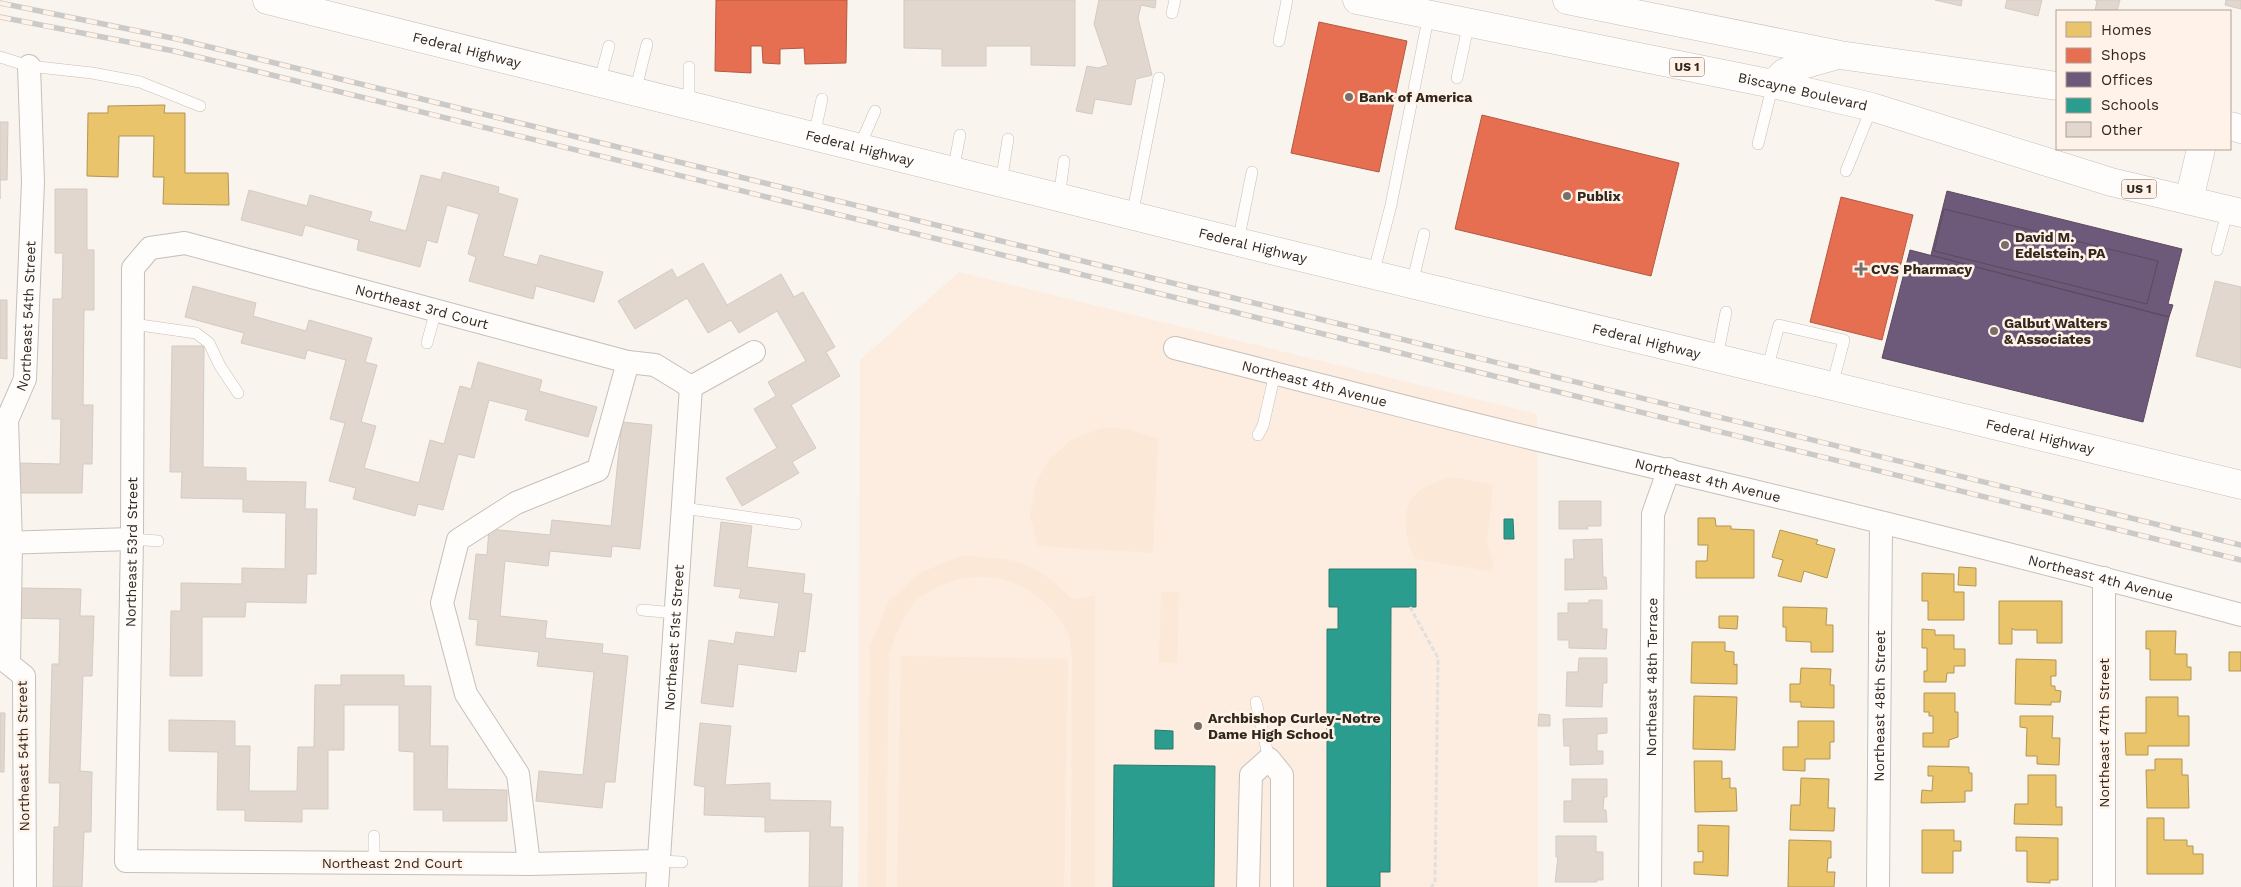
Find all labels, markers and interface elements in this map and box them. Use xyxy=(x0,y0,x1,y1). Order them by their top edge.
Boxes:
legend xyxy=(2056,10,2231,150)
text: Homes xyxy=(2101,21,2152,39)
street label: Federal Highway xyxy=(411,29,523,71)
text: Shops xyxy=(2101,46,2146,64)
road number: US 1 xyxy=(1670,58,1704,76)
street label: Biscayne Boulevard xyxy=(1737,69,1869,114)
text: Offices xyxy=(2101,71,2153,89)
place label: Bank of America xyxy=(1359,89,1473,105)
marker: Bank of America xyxy=(1343,91,1355,103)
text: Schools xyxy=(2101,96,2159,114)
text: Other xyxy=(2101,121,2143,139)
street label: Federal Highway xyxy=(804,127,916,169)
road number: US 1 xyxy=(2122,180,2156,198)
place label: Publix xyxy=(1577,188,1621,204)
marker: Publix xyxy=(1561,190,1573,202)
street label: Federal Highway xyxy=(1197,225,1309,267)
place label: David M. Edelstein, PA xyxy=(2015,229,2106,261)
marker: David M. Edelstein, PA xyxy=(1999,239,2011,251)
street label: Northeast 54th Street xyxy=(13,240,39,394)
place label: CVS Pharmacy xyxy=(1871,261,1972,277)
marker: CVS Pharmacy xyxy=(1855,263,1867,275)
street label: Northeast 3rd Court xyxy=(353,281,491,332)
place label: Galbut Walters & Associates xyxy=(2004,315,2108,347)
street label: Federal Highway xyxy=(1591,320,1703,362)
marker: Galbut Walters & Associates xyxy=(1988,325,2000,337)
street label: Northeast 4th Avenue xyxy=(1240,357,1389,410)
street label: Federal Highway xyxy=(1984,415,2097,457)
street label: Northeast 4th Avenue xyxy=(1633,455,1782,505)
street label: Northeast 53rd Street xyxy=(122,477,140,627)
street label: Northeast 4th Avenue xyxy=(2027,551,2175,605)
street label: Northeast 51st Street xyxy=(661,564,687,711)
street label: Northeast 48th Terrace xyxy=(1643,598,1660,756)
street label: Northeast 48th Street xyxy=(1871,630,1888,782)
street label: Northeast 47th Street xyxy=(2096,658,2112,808)
street label: Northeast 54th Street xyxy=(14,680,32,831)
place label: Archbishop Curley-Notre Dame High School xyxy=(1208,710,1381,742)
marker: Archbishop Curley-Notre Dame High School xyxy=(1192,720,1204,732)
street label: Northeast 2nd Court xyxy=(322,855,462,871)

